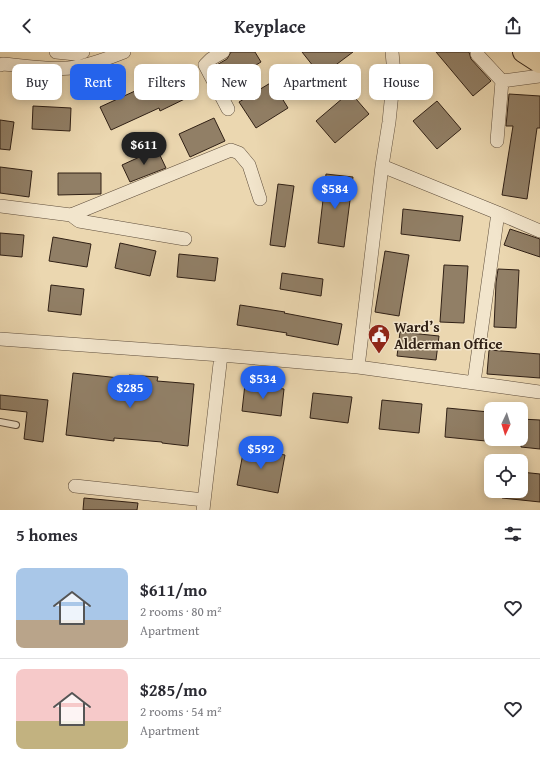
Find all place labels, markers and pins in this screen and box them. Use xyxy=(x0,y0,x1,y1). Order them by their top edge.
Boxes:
pin: $611 xyxy=(120,132,168,166)
pin: $584 xyxy=(311,176,359,210)
place label: Ward’s Alderman Office xyxy=(394,316,503,354)
public building icon: Ward’s Alderman Office xyxy=(366,322,392,355)
pin: $534 xyxy=(239,366,287,400)
pin: $285 xyxy=(106,375,154,409)
pin: $592 xyxy=(237,436,285,470)

